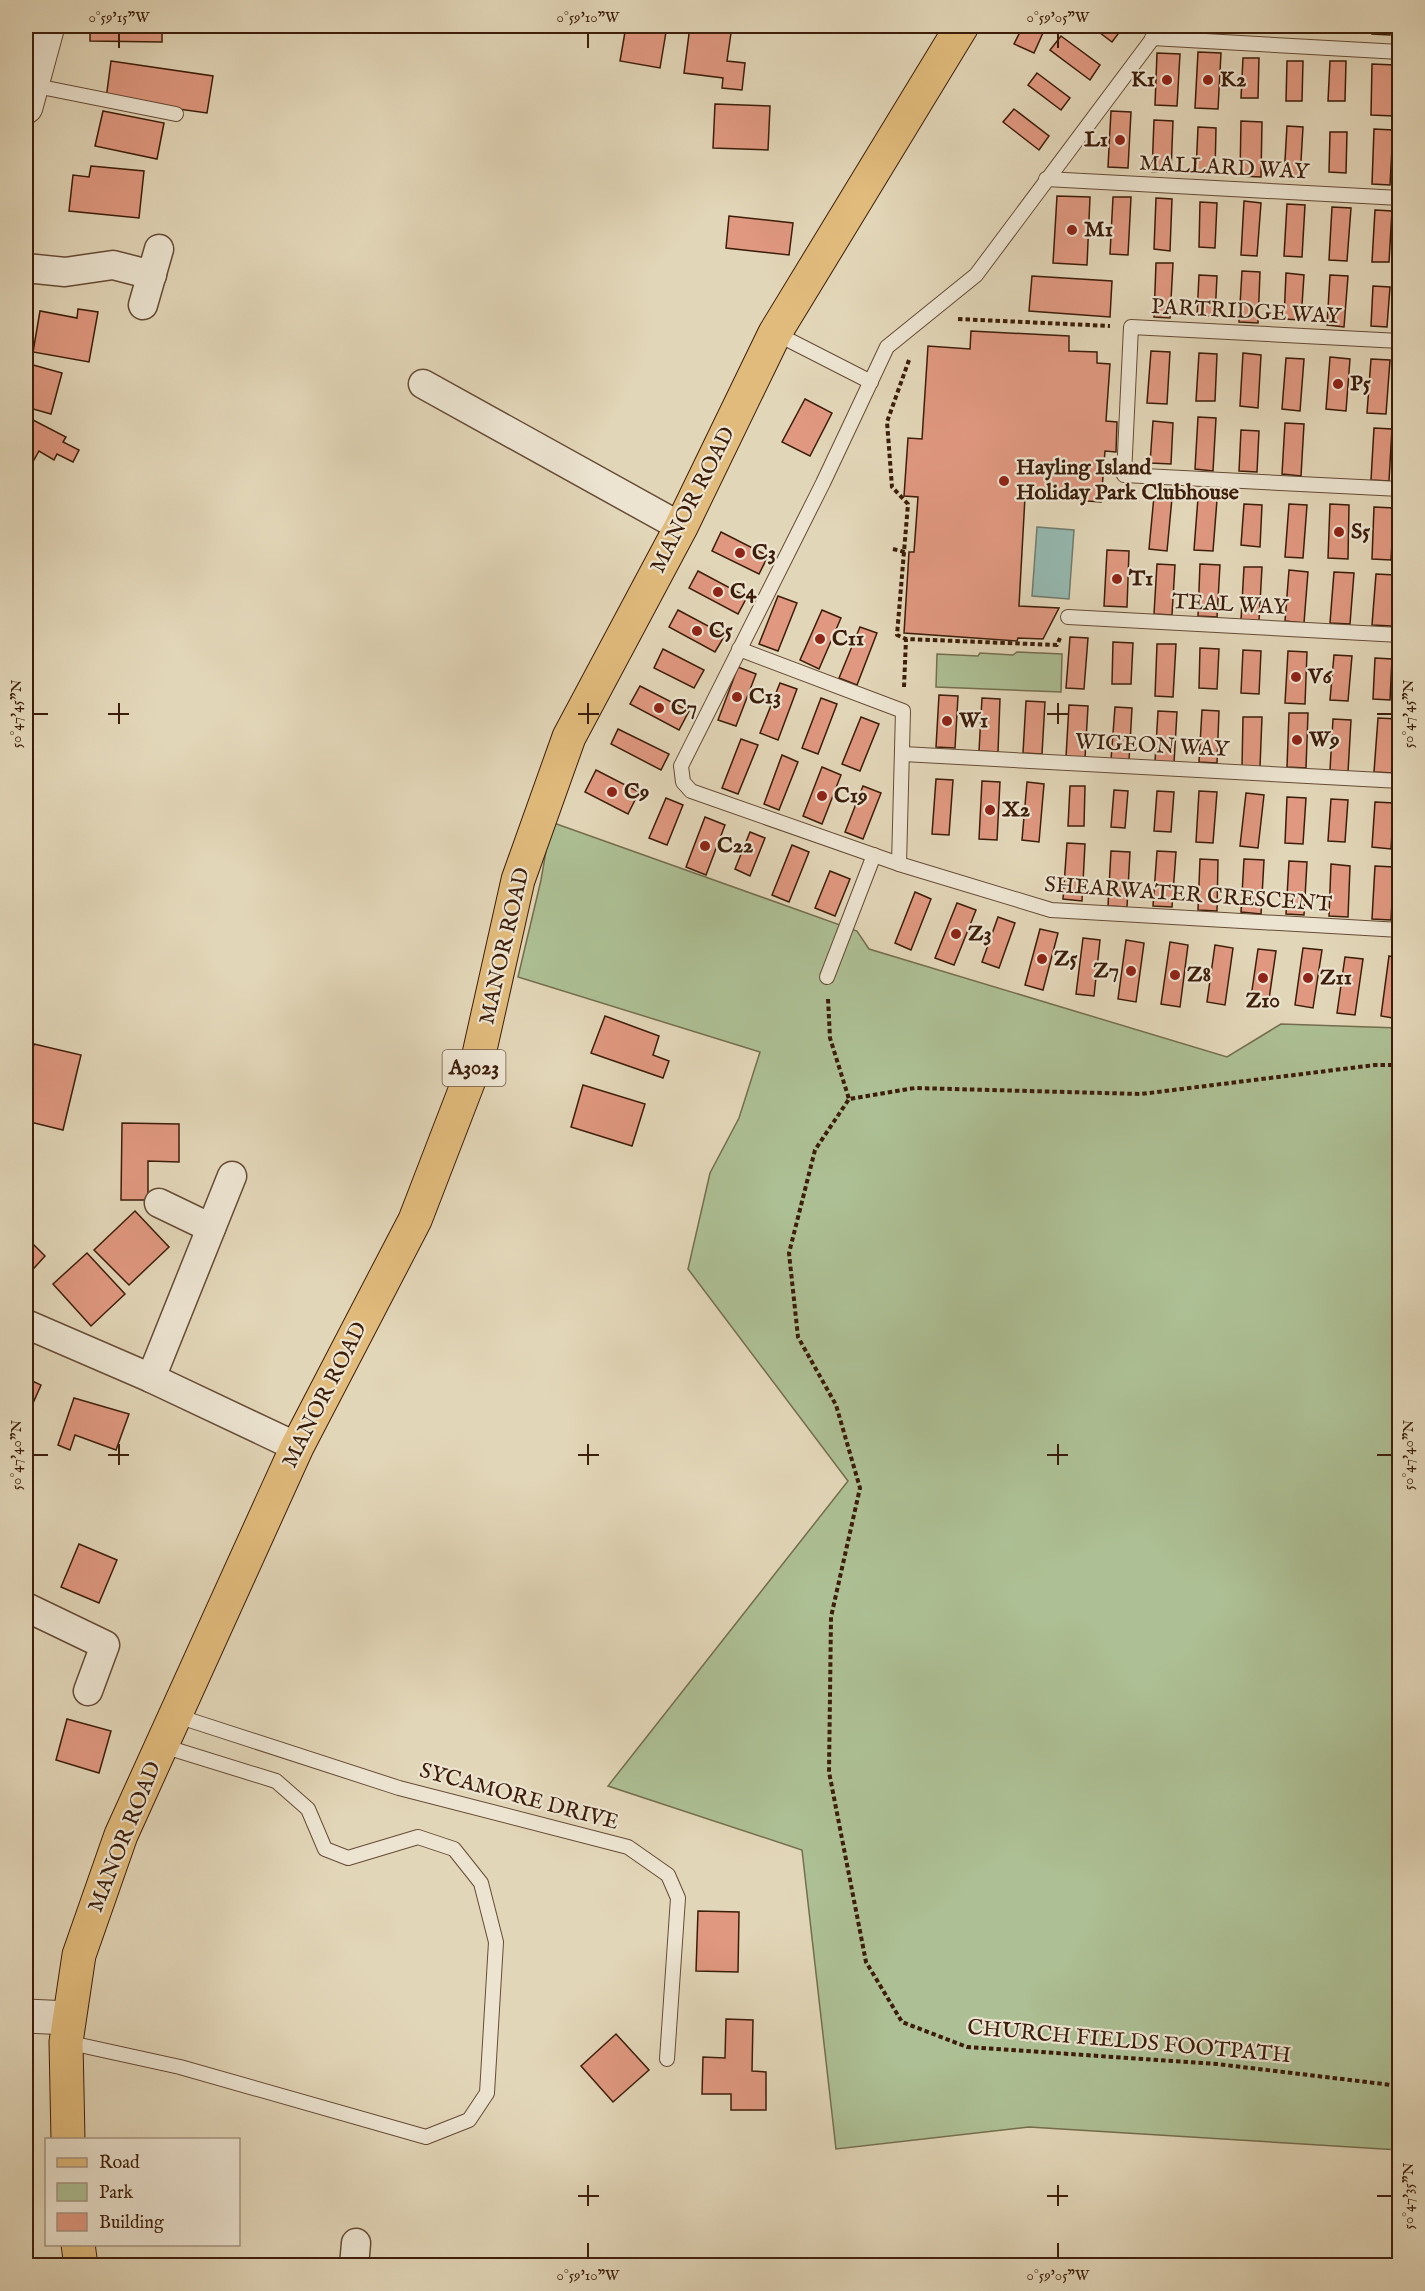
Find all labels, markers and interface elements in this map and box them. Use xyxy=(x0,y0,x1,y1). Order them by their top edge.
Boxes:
text: 0°59'15"W xyxy=(88,8,150,27)
text: 0°59'10"W xyxy=(557,8,620,27)
text: 0°59'05"W xyxy=(1027,8,1090,27)
place label: K1 xyxy=(1131,66,1155,94)
place label: K2 xyxy=(1220,66,1246,94)
marker: K1 xyxy=(1160,73,1174,87)
marker: K2 xyxy=(1201,73,1215,87)
place label: L1 xyxy=(1084,126,1108,154)
marker: L1 xyxy=(1113,133,1127,147)
street label: MALLARD WAY xyxy=(1138,150,1311,186)
place label: M1 xyxy=(1084,216,1113,244)
marker: M1 xyxy=(1065,223,1079,237)
street label: PARTRIDGE WAY xyxy=(1150,293,1343,331)
place label: P5 xyxy=(1350,370,1371,398)
marker: P5 xyxy=(1331,377,1345,391)
street label: MANOR ROAD xyxy=(644,422,742,578)
place label: Hayling Island Holiday Park Clubhouse xyxy=(1016,454,1239,507)
marker: Hayling Island Holiday Park Clubhouse xyxy=(997,474,1011,488)
place label: S5 xyxy=(1351,518,1370,546)
marker: S5 xyxy=(1332,525,1346,539)
place label: C3 xyxy=(752,539,776,567)
marker: C3 xyxy=(733,546,747,560)
place label: T1 xyxy=(1128,565,1153,593)
marker: T1 xyxy=(1110,572,1124,586)
place label: C4 xyxy=(730,578,758,606)
marker: C4 xyxy=(711,585,725,599)
street label: TEAL WAY xyxy=(1171,588,1290,622)
place label: C5 xyxy=(709,617,733,645)
marker: C5 xyxy=(690,624,704,638)
place label: C11 xyxy=(832,625,864,653)
marker: C11 xyxy=(813,632,827,646)
place label: V6 xyxy=(1307,663,1333,691)
marker: V6 xyxy=(1289,670,1303,684)
text: 50°47'45"N xyxy=(7,680,26,748)
text: 50°47'45"N xyxy=(1399,680,1418,748)
place label: C13 xyxy=(749,683,781,711)
marker: C13 xyxy=(730,690,744,704)
place label: C7 xyxy=(671,694,697,722)
marker: C7 xyxy=(652,701,666,715)
place label: W1 xyxy=(958,707,988,735)
marker: W1 xyxy=(940,714,954,728)
place label: W9 xyxy=(1308,726,1340,754)
street label: WIGEON WAY xyxy=(1074,728,1231,764)
marker: W9 xyxy=(1290,733,1304,747)
place label: C9 xyxy=(624,778,649,806)
place label: C19 xyxy=(834,782,868,810)
marker: C9 xyxy=(605,785,619,799)
marker: C19 xyxy=(815,789,829,803)
place label: X2 xyxy=(1001,796,1030,824)
marker: X2 xyxy=(983,803,997,817)
place label: C22 xyxy=(717,832,753,860)
marker: C22 xyxy=(698,839,712,853)
street label: MANOR ROAD xyxy=(473,865,537,1027)
street label: SHEARWATER CRESCENT xyxy=(1043,871,1333,919)
place label: Z3 xyxy=(968,920,992,948)
marker: Z3 xyxy=(949,927,963,941)
place label: Z5 xyxy=(1054,945,1077,973)
marker: Z5 xyxy=(1035,952,1049,966)
place label: Z7 xyxy=(1093,957,1119,985)
place label: Z8 xyxy=(1187,961,1211,989)
marker: Z7 xyxy=(1124,964,1138,978)
place label: Z11 xyxy=(1320,964,1352,992)
marker: Z8 xyxy=(1168,968,1182,982)
marker: Z10 xyxy=(1256,971,1270,985)
marker: Z11 xyxy=(1301,971,1315,985)
place label: Z10 xyxy=(1246,987,1280,1015)
road number: A3023 xyxy=(442,1050,506,1086)
street label: MANOR ROAD xyxy=(276,1317,374,1473)
text: 50°47'40"N xyxy=(7,1420,26,1490)
text: 50°47'40"N xyxy=(1399,1420,1418,1490)
street label: MANOR ROAD xyxy=(82,1757,168,1917)
street label: SYCAMORE DRIVE xyxy=(416,1757,622,1837)
street label: CHURCH FIELDS FOOTPATH xyxy=(966,2014,1292,2070)
legend xyxy=(45,2138,240,2246)
text: Road xyxy=(99,2152,140,2175)
text: 50°47'35"N xyxy=(1399,2162,1418,2230)
text: Park xyxy=(99,2182,134,2205)
text: Building xyxy=(99,2212,164,2235)
text: 0°59'10"W xyxy=(557,2266,620,2285)
text: 0°59'05"W xyxy=(1027,2266,1090,2285)

